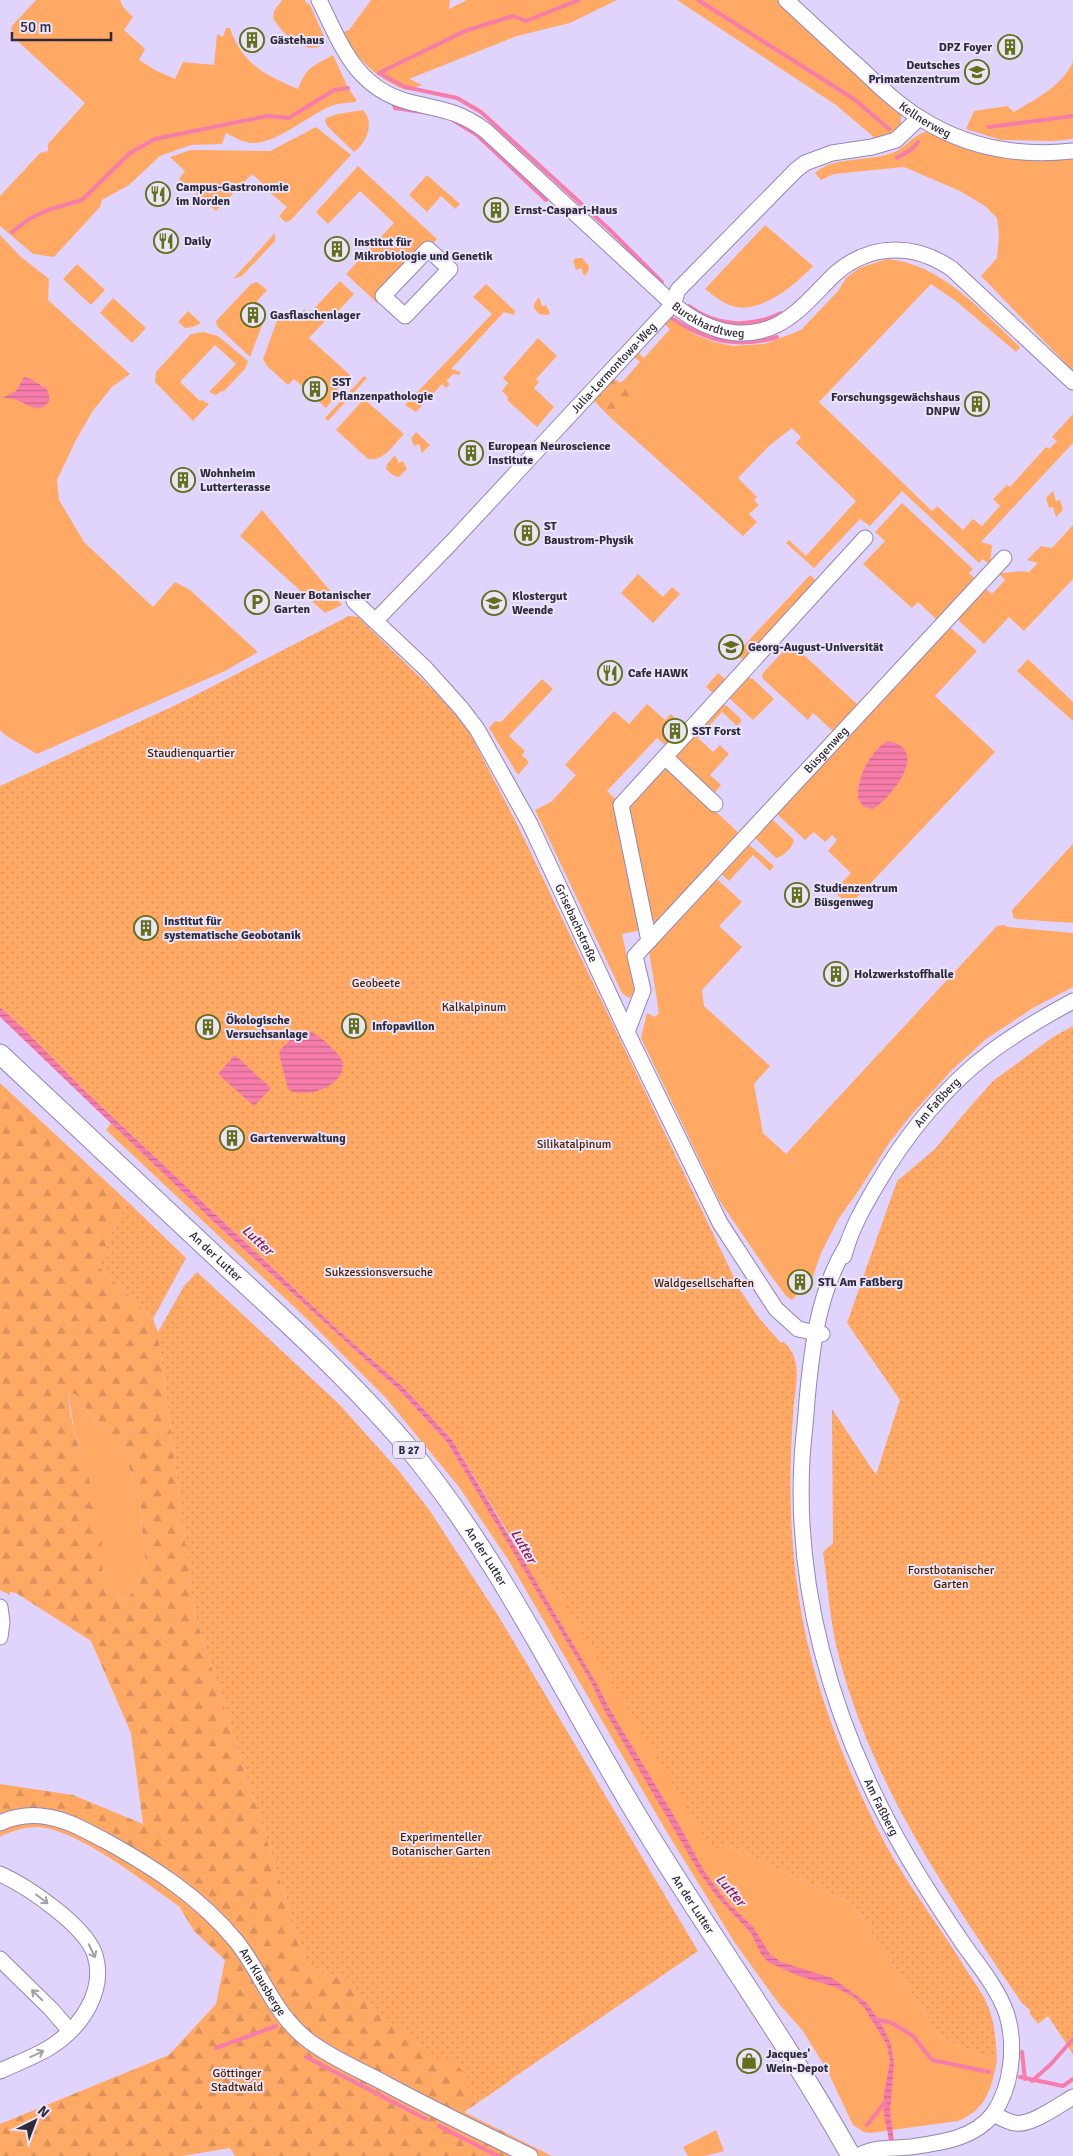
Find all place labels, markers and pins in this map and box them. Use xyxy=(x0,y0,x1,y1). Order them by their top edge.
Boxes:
building icon: Gästehaus xyxy=(239,27,265,53)
place label: Gästehaus xyxy=(270,33,325,48)
building icon: DPZ Foyer xyxy=(997,34,1023,60)
place label: DPZ Foyer xyxy=(939,40,992,55)
place label: Deutsches Primatenzentrum xyxy=(868,58,961,87)
school or university icon: Deutsches Primatenzentrum xyxy=(964,59,990,85)
place label: Campus-Gastronomie im Norden xyxy=(176,180,289,209)
restaurant icon: Campus-Gastronomie im Norden xyxy=(145,181,171,207)
building icon: Ernst-Caspari-Haus xyxy=(483,197,509,223)
place label: Ernst-Caspari-Haus xyxy=(514,203,618,218)
restaurant icon: Daily xyxy=(153,228,179,254)
place label: Daily xyxy=(184,234,211,249)
place label: Institut für Mikrobiologie und Genetik xyxy=(354,235,493,264)
building icon: Institut für Mikrobiologie und Genetik xyxy=(324,236,350,262)
building icon: Gasflaschenlager xyxy=(240,302,266,328)
place label: Gasflaschenlager xyxy=(270,308,361,323)
place label: SST Pflanzenpathologie xyxy=(332,375,433,404)
building icon: SST Pflanzenpathologie xyxy=(302,376,328,402)
place label: Forschungsgewächshaus DNPW xyxy=(831,390,961,419)
building icon: Forschungsgewächshaus DNPW xyxy=(964,391,990,417)
place label: European Neuroscience Institute xyxy=(488,439,611,468)
building icon: European Neuroscience Institute xyxy=(458,440,484,466)
place label: Wohnheim Lutterterasse xyxy=(200,466,271,495)
building icon: Wohnheim Lutterterasse xyxy=(170,467,196,493)
place label: ST Baustrom-Physik xyxy=(544,519,634,548)
building icon: ST Baustrom-Physik xyxy=(514,520,540,546)
place label: Neuer Botanischer Garten xyxy=(274,588,371,617)
parking icon: Neuer Botanischer Garten xyxy=(244,589,270,615)
place label: Klostergut Weende xyxy=(512,589,568,618)
school or university icon: Klostergut Weende xyxy=(481,590,507,616)
school or university icon: Georg-August-Universität xyxy=(718,634,744,660)
place label: Georg-August-Universität xyxy=(748,640,884,655)
restaurant icon: Cafe HAWK xyxy=(597,660,623,686)
place label: Cafe HAWK xyxy=(628,666,689,681)
building icon: SST Forst xyxy=(662,718,688,744)
place label: SST Forst xyxy=(692,724,741,739)
place label: Studienzentrum Büsgenweg xyxy=(814,881,898,910)
building icon: Studienzentrum Büsgenweg xyxy=(784,882,810,908)
place label: Institut für systematische Geobotanik xyxy=(164,914,301,943)
building icon: Institut für systematische Geobotanik xyxy=(133,915,159,941)
building icon: Holzwerkstoffhalle xyxy=(823,961,849,987)
place label: Holzwerkstoffhalle xyxy=(854,967,954,982)
place label: Ökologische Versuchsanlage xyxy=(226,1013,308,1042)
building icon: Infopavillon xyxy=(341,1013,367,1039)
building icon: Ökologische Versuchsanlage xyxy=(195,1014,221,1040)
place label: Infopavillon xyxy=(372,1019,435,1034)
building icon: Gartenverwaltung xyxy=(219,1125,245,1151)
place label: Gartenverwaltung xyxy=(250,1131,346,1146)
building icon: STL Am Faßberg xyxy=(787,1269,813,1295)
place label: STL Am Faßberg xyxy=(818,1275,903,1290)
place label: Jacques' Wein-Depot xyxy=(766,2047,829,2076)
shop icon: Jacques' Wein-Depot xyxy=(736,2048,762,2074)

